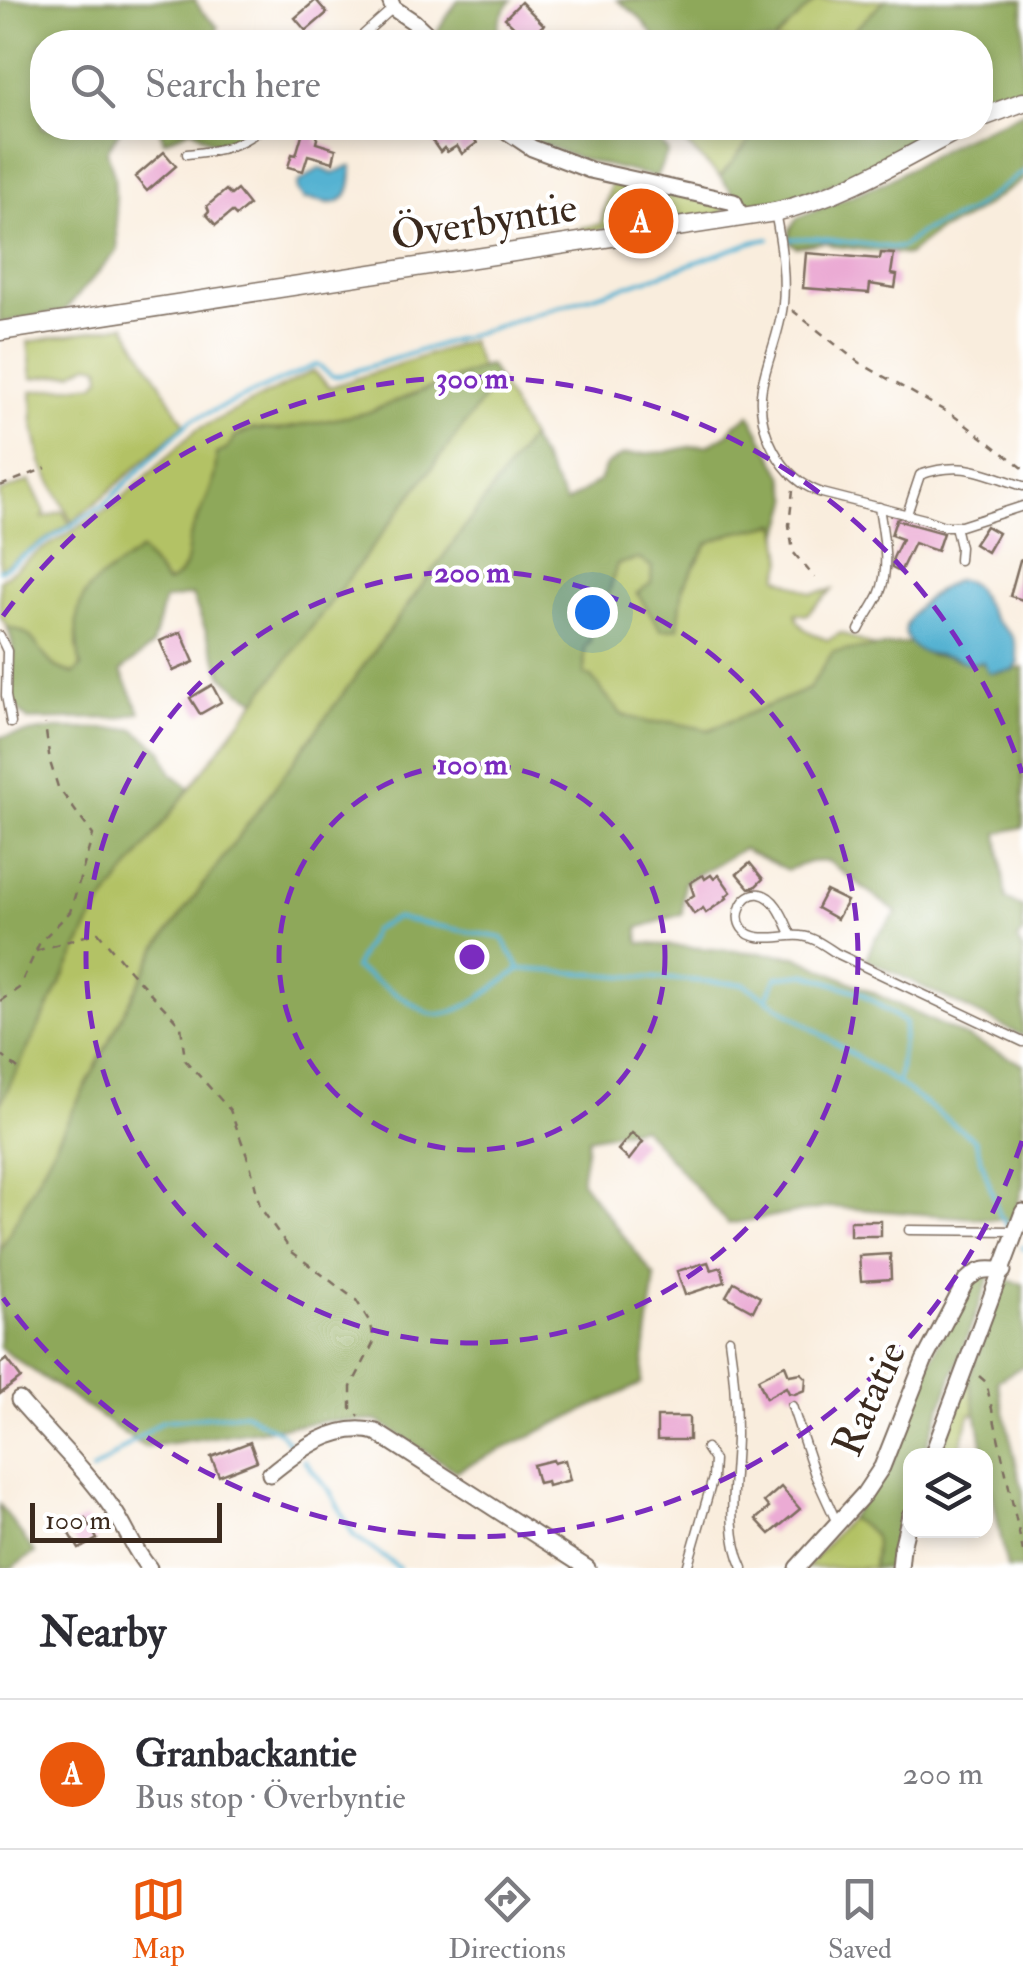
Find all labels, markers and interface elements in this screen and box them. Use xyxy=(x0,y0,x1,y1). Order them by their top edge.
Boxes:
search box xyxy=(30,30,993,140)
icon: search xyxy=(65,58,120,113)
text: Search here xyxy=(145,61,321,109)
street label: Överbyntie xyxy=(387,182,581,262)
pin: A xyxy=(608,184,674,258)
text: 300 m xyxy=(436,360,509,397)
text: 200 m xyxy=(434,554,510,591)
your location xyxy=(567,587,618,638)
text: 100 m xyxy=(437,746,508,783)
centre of rings xyxy=(454,939,490,975)
street label: Ratatie xyxy=(822,1333,918,1465)
map controls xyxy=(903,1448,993,1538)
button: layers xyxy=(903,1448,993,1538)
scale bar xyxy=(30,1498,222,1542)
text: 100 m xyxy=(45,1503,111,1538)
text: Nearby xyxy=(40,1607,166,1659)
text: Granbackantie xyxy=(135,1730,357,1778)
text: A xyxy=(62,1754,83,1794)
text: 200 m xyxy=(902,1754,983,1794)
text: Bus stop · Överbyntie xyxy=(135,1778,406,1818)
tab: Map xyxy=(131,1872,186,1967)
tab: Directions xyxy=(448,1872,566,1967)
tab: Saved xyxy=(828,1872,892,1967)

